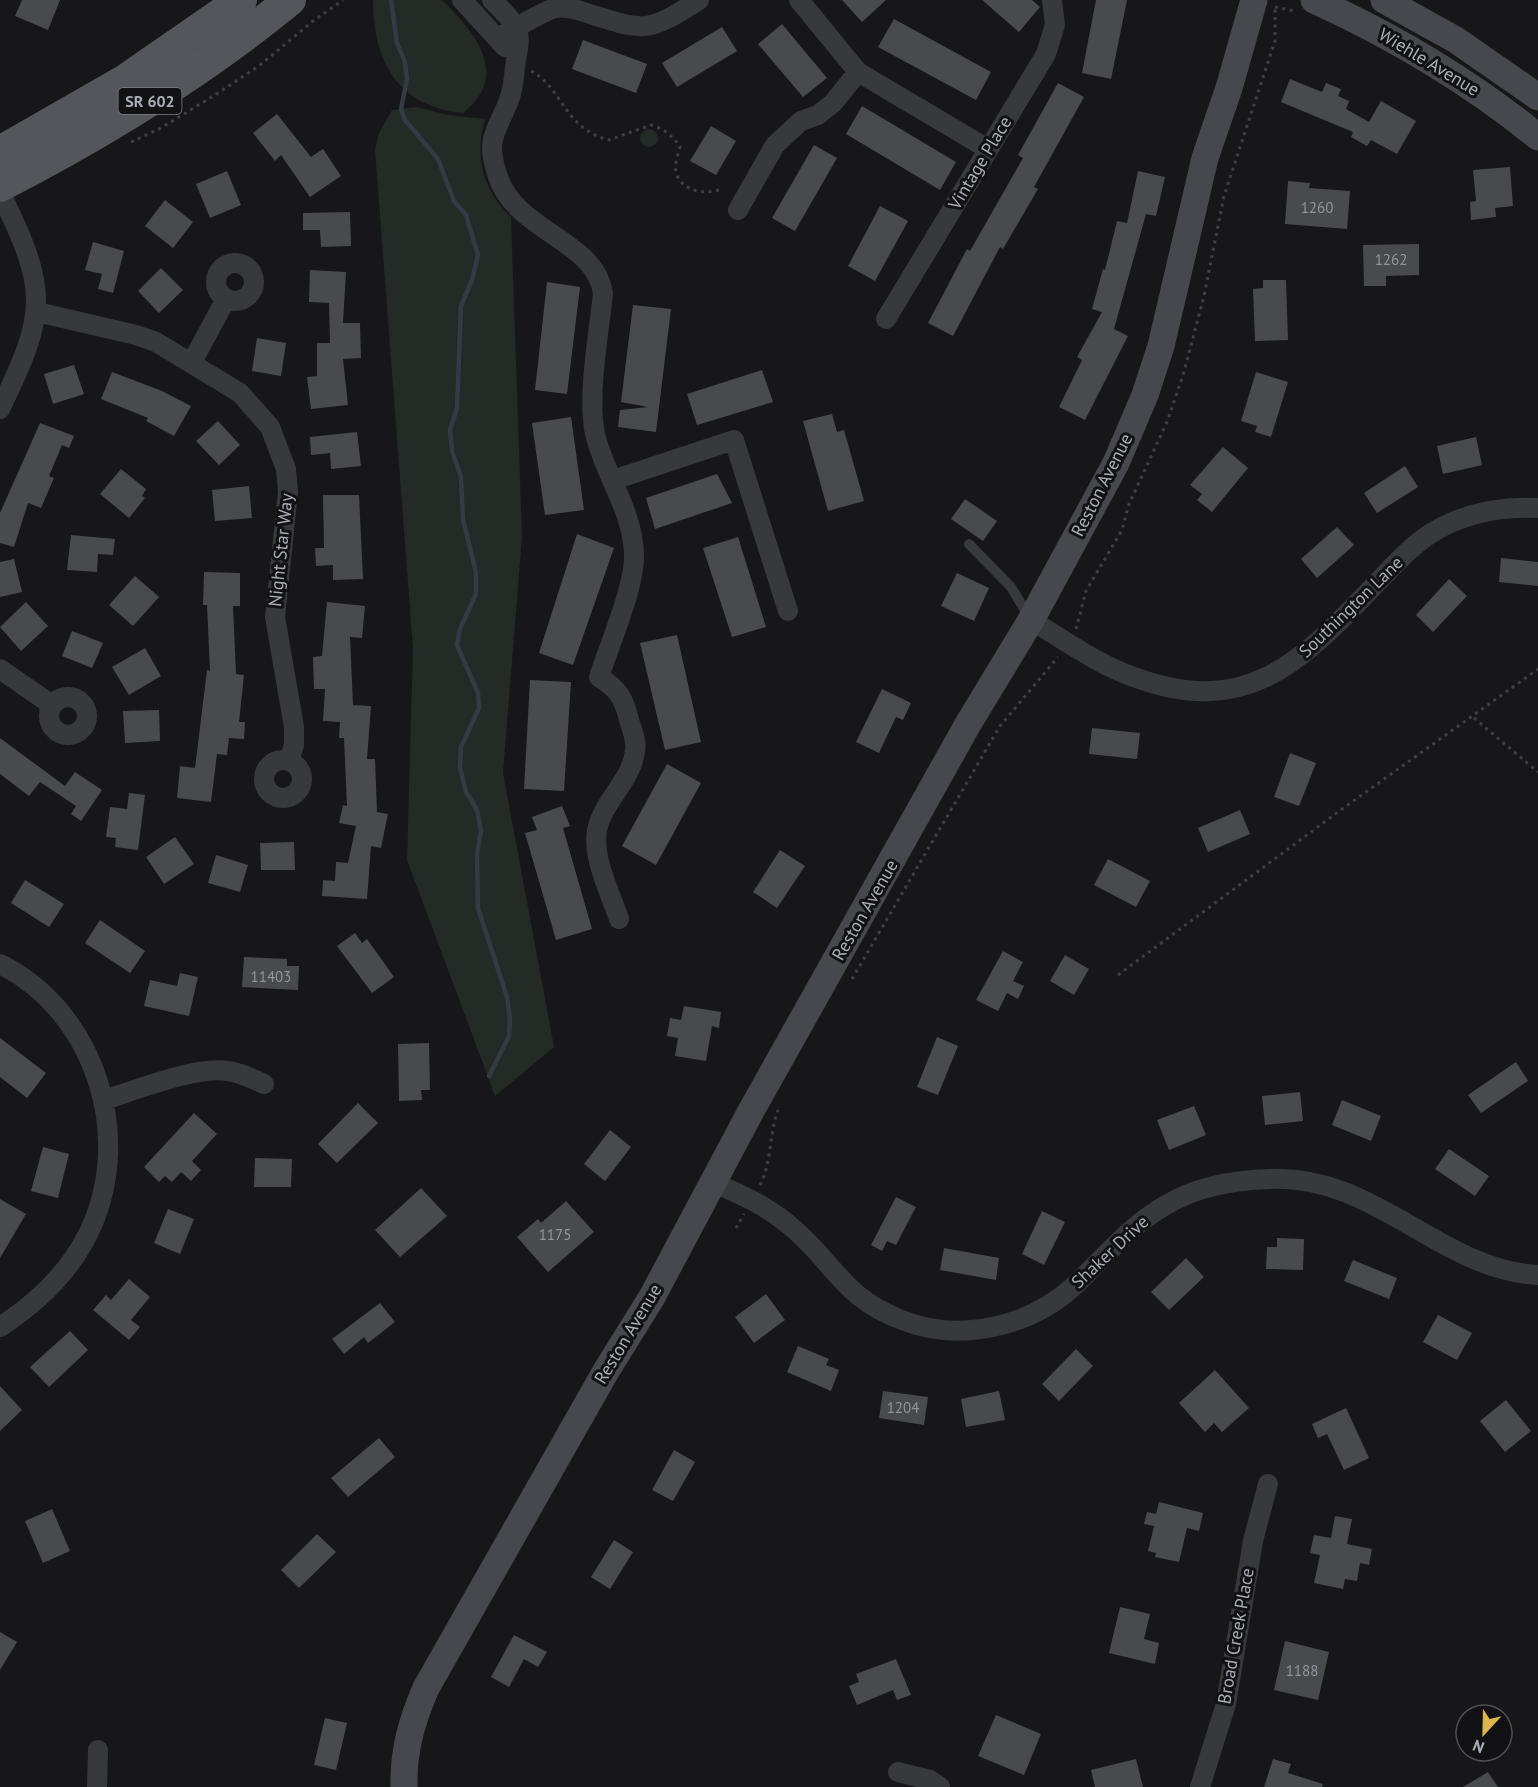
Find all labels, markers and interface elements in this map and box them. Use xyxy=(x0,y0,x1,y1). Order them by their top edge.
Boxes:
street label: Wiehle Avenue xyxy=(1375,22,1484,101)
road number: SR 602 xyxy=(118,88,182,114)
street label: Vintage Place xyxy=(942,112,1016,214)
house number: 1260 xyxy=(1301,198,1333,217)
house number: 1262 xyxy=(1375,250,1407,269)
street label: Reston Avenue xyxy=(1066,429,1137,540)
street label: Night Star Way xyxy=(263,491,298,608)
street label: Southington Lane xyxy=(1294,551,1408,662)
street label: Reston Avenue xyxy=(827,855,903,964)
house number: 11403 xyxy=(251,967,291,986)
street label: Shaker Drive xyxy=(1066,1210,1153,1293)
house number: 1175 xyxy=(539,1225,571,1244)
street label: Reston Avenue xyxy=(589,1280,666,1388)
house number: 1204 xyxy=(887,1398,919,1417)
street label: Broad Creek Place xyxy=(1212,1566,1259,1706)
house number: 1188 xyxy=(1286,1661,1318,1680)
north arrow xyxy=(1454,1703,1514,1763)
text: N xyxy=(1470,1736,1487,1758)

